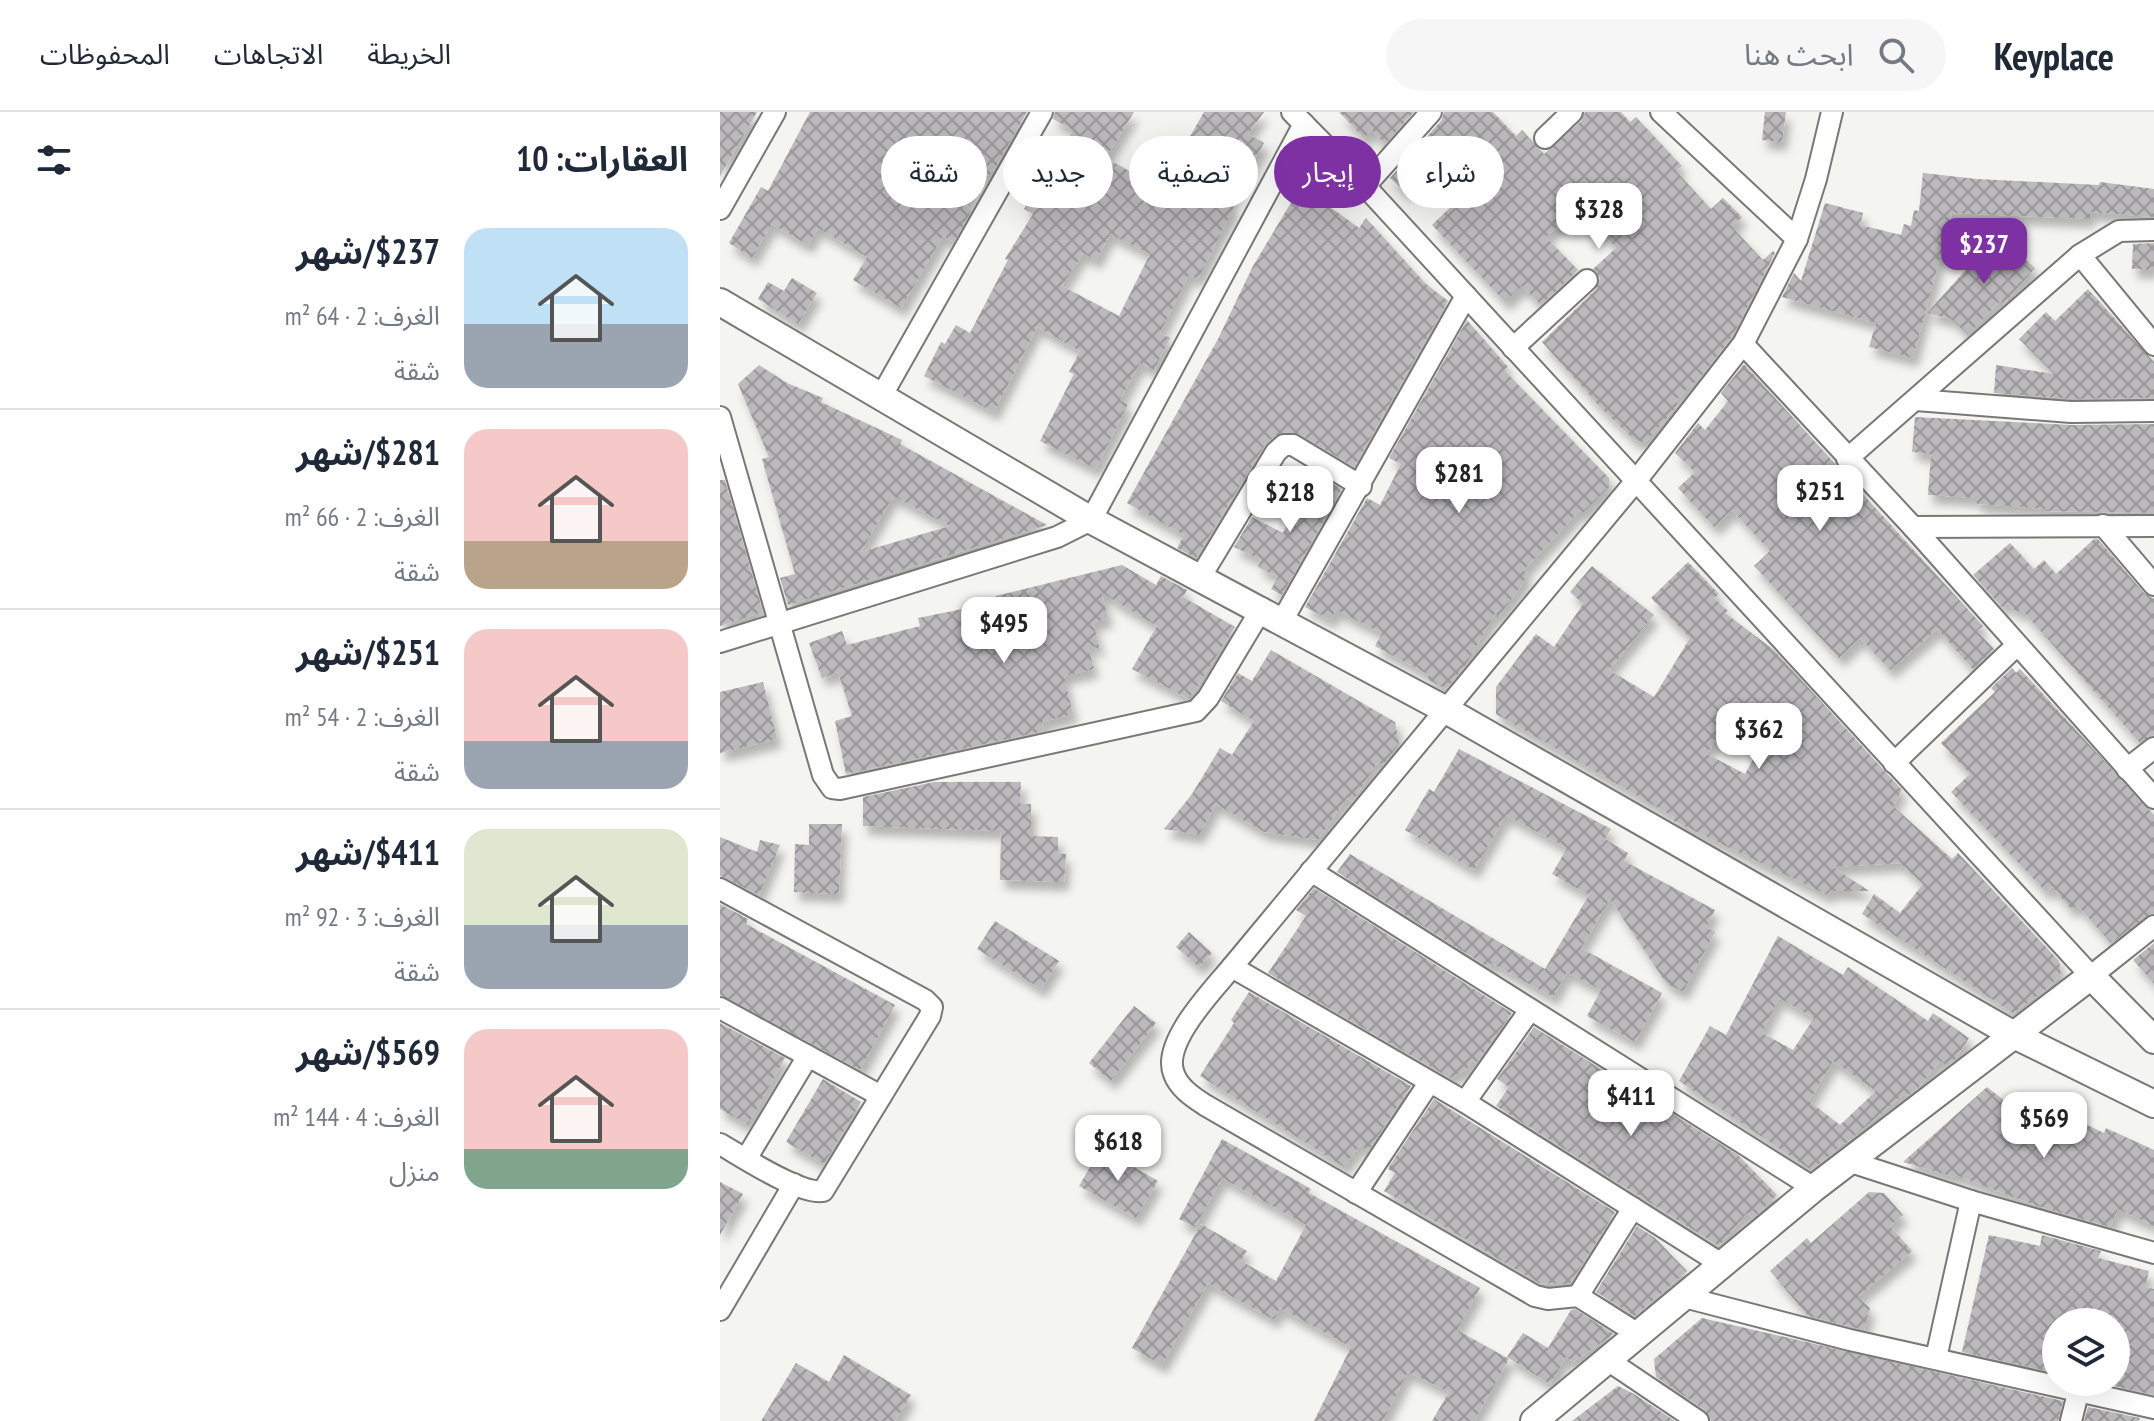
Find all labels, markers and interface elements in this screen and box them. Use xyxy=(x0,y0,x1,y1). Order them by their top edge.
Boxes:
search box xyxy=(1386,19,1946,91)
text: Keyplace xyxy=(1994,31,2114,80)
icon: search xyxy=(1874,33,1918,77)
text: ابحث هنا xyxy=(1744,34,1854,73)
text: المحفوظات xyxy=(40,35,170,72)
text: الاتجاهات xyxy=(214,35,323,72)
text: الخريطة xyxy=(367,35,451,72)
text: العقارات: 10 xyxy=(516,136,688,180)
chip: شقة xyxy=(881,136,987,208)
chip: جديد xyxy=(1003,136,1113,208)
chip: تصفية xyxy=(1129,136,1258,208)
chip: إيجار xyxy=(1274,136,1381,208)
chip: شراء xyxy=(1397,136,1504,208)
icon: filters xyxy=(32,138,76,182)
pin: $328 xyxy=(1552,183,1646,251)
text: $328 xyxy=(1574,192,1624,225)
pin: $237 xyxy=(1937,218,2031,286)
text: $237 xyxy=(1959,227,2009,260)
text: $237/شهر xyxy=(296,229,440,273)
icon: home xyxy=(528,260,624,356)
text: الغرف: 2 · 64 m² xyxy=(285,299,440,332)
text: شقة xyxy=(394,354,440,387)
text: $281/شهر xyxy=(296,430,440,474)
pin: $281 xyxy=(1412,447,1506,515)
text: $281 xyxy=(1434,456,1484,489)
icon: home xyxy=(528,461,624,557)
pin: $251 xyxy=(1773,465,1867,533)
pin: $218 xyxy=(1243,466,1337,534)
text: $251 xyxy=(1795,474,1845,507)
text: $218 xyxy=(1265,475,1315,508)
text: الغرف: 2 · 66 m² xyxy=(285,500,440,533)
text: شقة xyxy=(394,555,440,588)
pin: $495 xyxy=(957,597,1051,665)
text: $495 xyxy=(979,606,1029,639)
text: $251/شهر xyxy=(296,630,440,674)
icon: home xyxy=(528,661,624,757)
text: الغرف: 2 · 54 m² xyxy=(285,700,440,733)
pin: $362 xyxy=(1712,703,1806,771)
text: $362 xyxy=(1734,712,1784,745)
text: شقة xyxy=(394,755,440,788)
text: $411/شهر xyxy=(296,830,440,874)
icon: home xyxy=(528,861,624,957)
text: الغرف: 3 · 92 m² xyxy=(285,900,440,933)
text: شقة xyxy=(394,955,440,988)
text: $569/شهر xyxy=(296,1030,440,1074)
icon: home xyxy=(528,1061,624,1157)
pin: $411 xyxy=(1584,1070,1678,1138)
text: $411 xyxy=(1606,1079,1656,1112)
pin: $569 xyxy=(1997,1092,2091,1160)
text: الغرف: 4 · 144 m² xyxy=(273,1100,440,1133)
text: $569 xyxy=(2019,1101,2069,1134)
pin: $618 xyxy=(1071,1115,1165,1183)
text: $618 xyxy=(1093,1124,1143,1157)
text: منزل xyxy=(389,1155,440,1188)
map controls xyxy=(2042,1308,2130,1396)
button: layers xyxy=(2042,1308,2130,1396)

